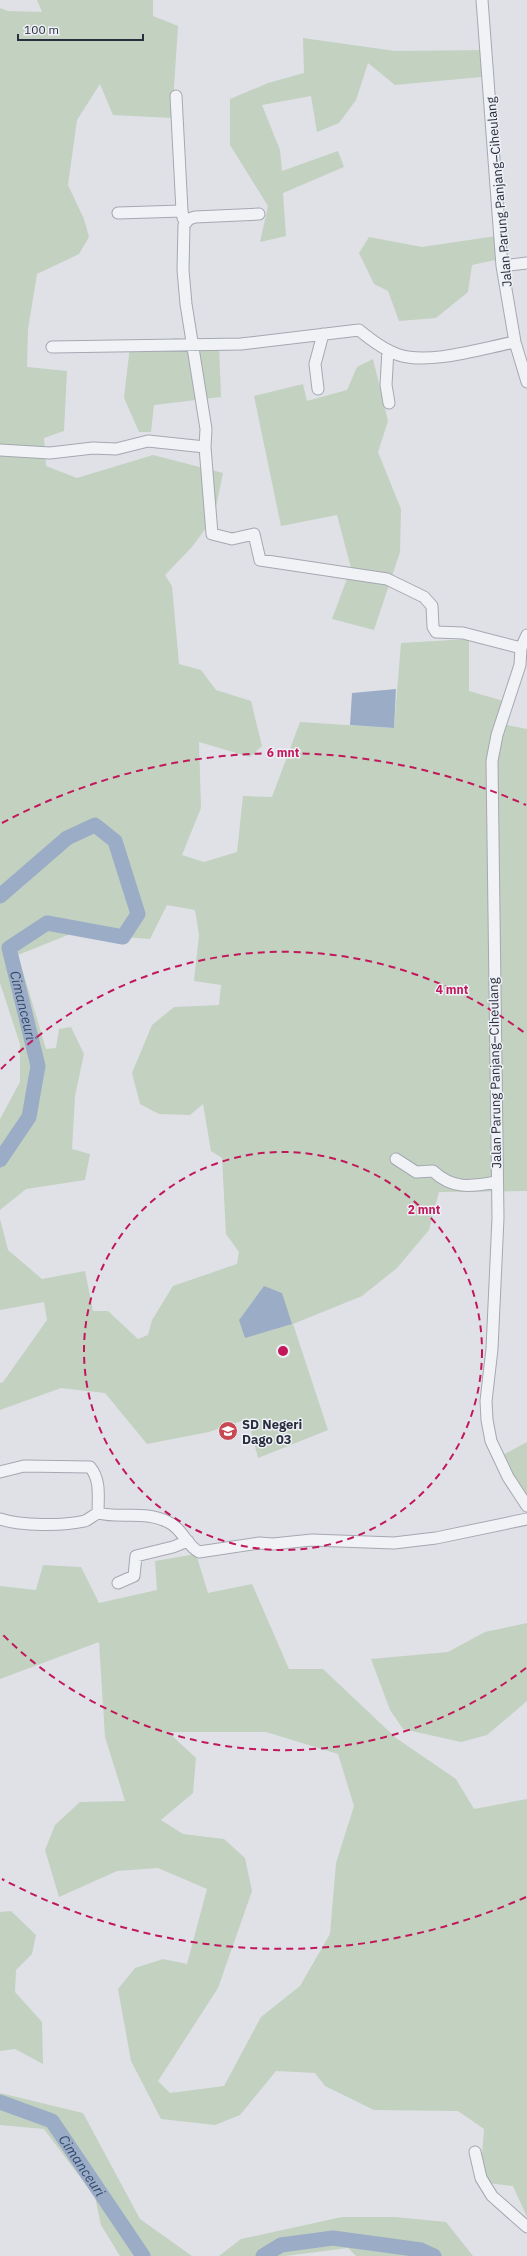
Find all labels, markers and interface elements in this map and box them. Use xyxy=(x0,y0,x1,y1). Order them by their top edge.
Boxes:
scale bar xyxy=(18,16,143,42)
text: 100 m xyxy=(24,22,59,37)
street label: Jalan Parung Panjang–Ciheulang xyxy=(482,96,516,288)
text: 6 mnt xyxy=(267,745,300,760)
water label: Cimanceuri xyxy=(6,969,40,1042)
street label: Jalan Parung Panjang–Ciheulang xyxy=(485,977,505,1169)
text: 4 mnt xyxy=(436,982,469,997)
text: 2 mnt xyxy=(408,1202,441,1217)
centre of rings xyxy=(276,1344,290,1358)
place label: SD Negeri Dago 03 xyxy=(242,1416,302,1448)
school or university icon: SD Negeri Dago 03 xyxy=(217,1420,239,1442)
water label: Cimanceuri xyxy=(55,2131,109,2200)

